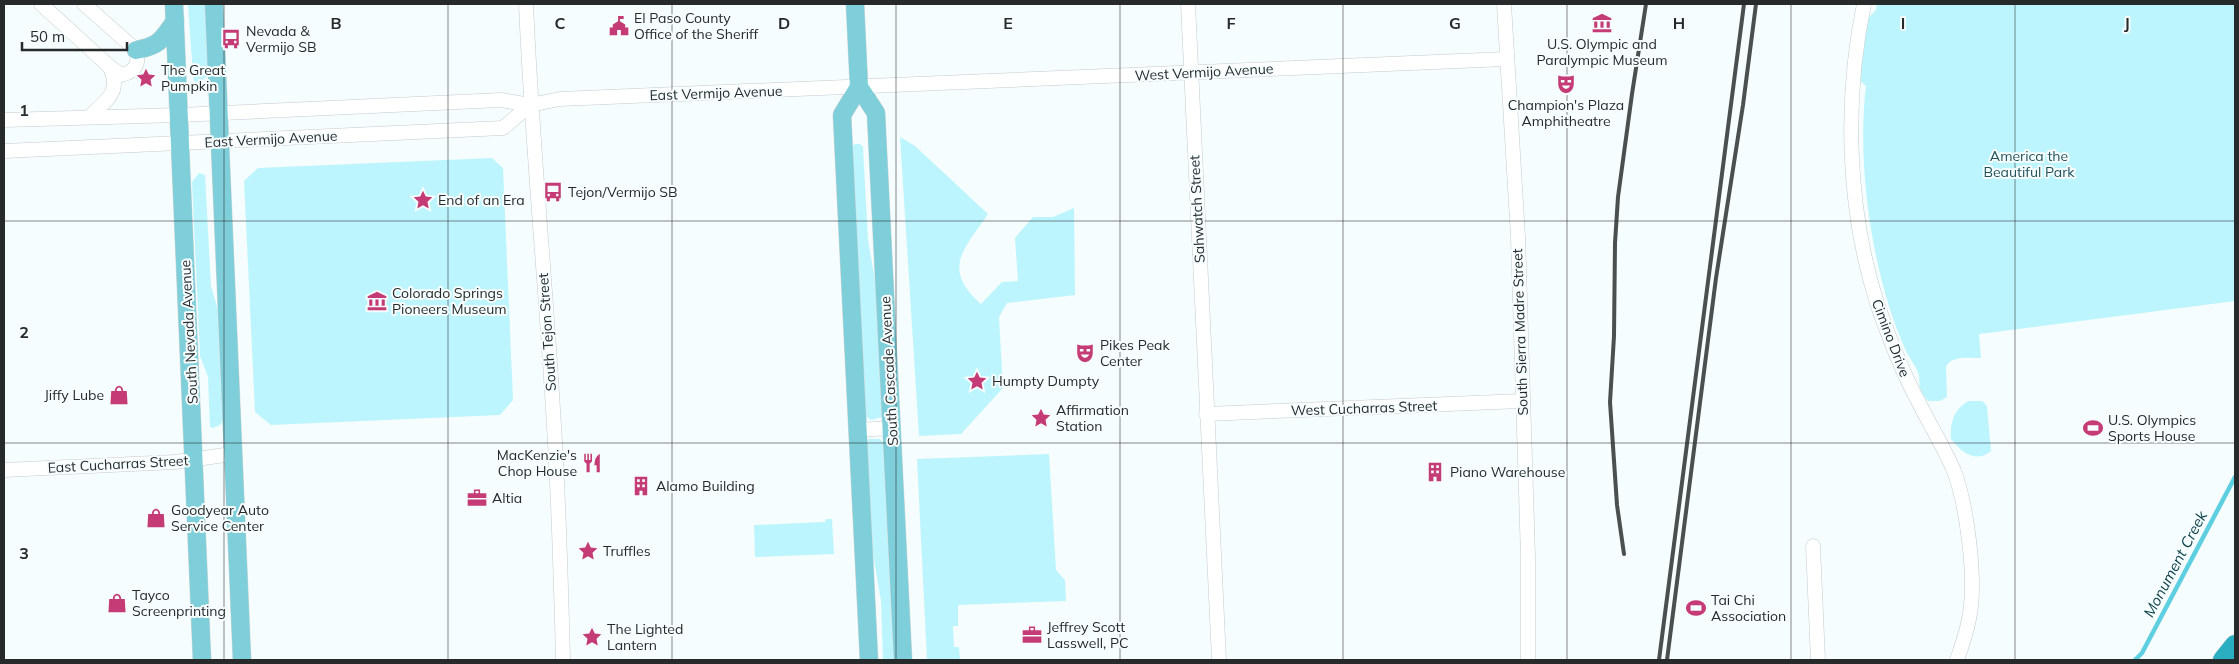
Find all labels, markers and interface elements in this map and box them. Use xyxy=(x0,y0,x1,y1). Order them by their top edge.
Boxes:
place label: El Paso County Office of the Sheriff xyxy=(634,9,759,43)
museum icon: U.S. Olympic and Paralympic Museum xyxy=(1591,12,1613,34)
text: B xyxy=(330,13,342,33)
text: C xyxy=(555,13,566,33)
text: D xyxy=(778,13,790,33)
text: E xyxy=(1003,13,1013,33)
text: F xyxy=(1226,13,1236,33)
text: G xyxy=(1449,13,1461,33)
text: H xyxy=(1673,13,1685,33)
text: I xyxy=(1901,13,1905,33)
text: J xyxy=(2124,13,2130,33)
public building icon: El Paso County Office of the Sheriff xyxy=(608,15,630,37)
scale bar xyxy=(22,20,128,52)
place label: Nevada & Vermijo SB xyxy=(246,22,317,56)
text: 50 m xyxy=(30,27,65,46)
bus stop icon: Nevada & Vermijo SB xyxy=(220,28,242,50)
place label: U.S. Olympic and Paralympic Museum xyxy=(1537,35,1667,69)
street label: West Vermijo Avenue xyxy=(1134,59,1274,85)
place label: The Great Pumpkin xyxy=(161,61,225,95)
place icon: The Great Pumpkin xyxy=(135,67,157,89)
theatre icon: Champion's Plaza Amphitheatre xyxy=(1555,73,1577,95)
street label: East Vermijo Avenue xyxy=(649,82,783,104)
place label: Champion's Plaza Amphitheatre xyxy=(1508,96,1624,130)
text: 1 xyxy=(19,100,29,120)
street label: East Vermijo Avenue xyxy=(204,127,338,151)
park label: America the Beautiful Park xyxy=(1983,147,2075,181)
street label: Sahwatch Street xyxy=(1185,154,1209,263)
bus stop icon: Tejon/Vermijo SB xyxy=(542,181,564,203)
place label: Tejon/Vermijo SB xyxy=(568,183,678,201)
place icon: End of an Era xyxy=(412,189,434,211)
place label: End of an Era xyxy=(438,191,525,209)
street label: South Sierra Madre Street xyxy=(1508,248,1532,416)
street label: South Nevada Avenue xyxy=(176,259,202,405)
street label: South Tejon Street xyxy=(534,272,560,392)
place label: Colorado Springs Pioneers Museum xyxy=(392,284,507,318)
museum icon: Colorado Springs Pioneers Museum xyxy=(366,290,388,312)
street label: South Cascade Avenue xyxy=(876,296,902,446)
street label: Cimino Drive xyxy=(1868,296,1914,380)
text: 2 xyxy=(19,322,29,342)
place label: Pikes Peak Center xyxy=(1100,336,1171,370)
theatre icon: Pikes Peak Center xyxy=(1074,342,1096,364)
place icon: Humpty Dumpty xyxy=(966,370,988,392)
place label: Humpty Dumpty xyxy=(992,372,1100,390)
shop icon: Jiffy Lube xyxy=(108,384,130,406)
place label: Jiffy Lube xyxy=(44,386,104,404)
street label: West Cucharras Street xyxy=(1290,396,1438,420)
place label: Affirmation Station xyxy=(1056,401,1129,435)
place icon: Affirmation Station xyxy=(1030,407,1052,429)
place label: U.S. Olympics Sports House xyxy=(2108,411,2196,445)
sports icon: U.S. Olympics Sports House xyxy=(2082,417,2104,439)
place label: MacKenzie's Chop House xyxy=(497,446,577,480)
street label: East Cucharras Street xyxy=(47,451,189,477)
restaurant icon: MacKenzie's Chop House xyxy=(581,452,603,474)
building icon: Piano Warehouse xyxy=(1424,461,1446,483)
place label: Piano Warehouse xyxy=(1450,463,1565,481)
building icon: Alamo Building xyxy=(630,475,652,497)
place label: Alamo Building xyxy=(656,477,755,495)
office icon: Altia xyxy=(466,487,488,509)
place label: Altia xyxy=(492,489,522,507)
place label: Goodyear Auto Service Center xyxy=(171,501,269,535)
water label: Monument Creek xyxy=(2139,506,2212,620)
shop icon: Goodyear Auto Service Center xyxy=(145,507,167,529)
place icon: Truffles xyxy=(577,540,599,562)
place label: Truffles xyxy=(603,542,651,560)
text: 3 xyxy=(19,543,29,563)
place label: Tayco Screenprinting xyxy=(132,586,226,620)
place label: Tai Chi Association xyxy=(1711,591,1786,625)
shop icon: Tayco Screenprinting xyxy=(106,592,128,614)
sports icon: Tai Chi Association xyxy=(1685,597,1707,619)
place label: Jeffrey Scott Lasswell, PC xyxy=(1047,618,1129,652)
place label: The Lighted Lantern xyxy=(607,620,683,654)
office icon: Jeffrey Scott Lasswell, PC xyxy=(1021,624,1043,646)
place icon: The Lighted Lantern xyxy=(581,626,603,648)

